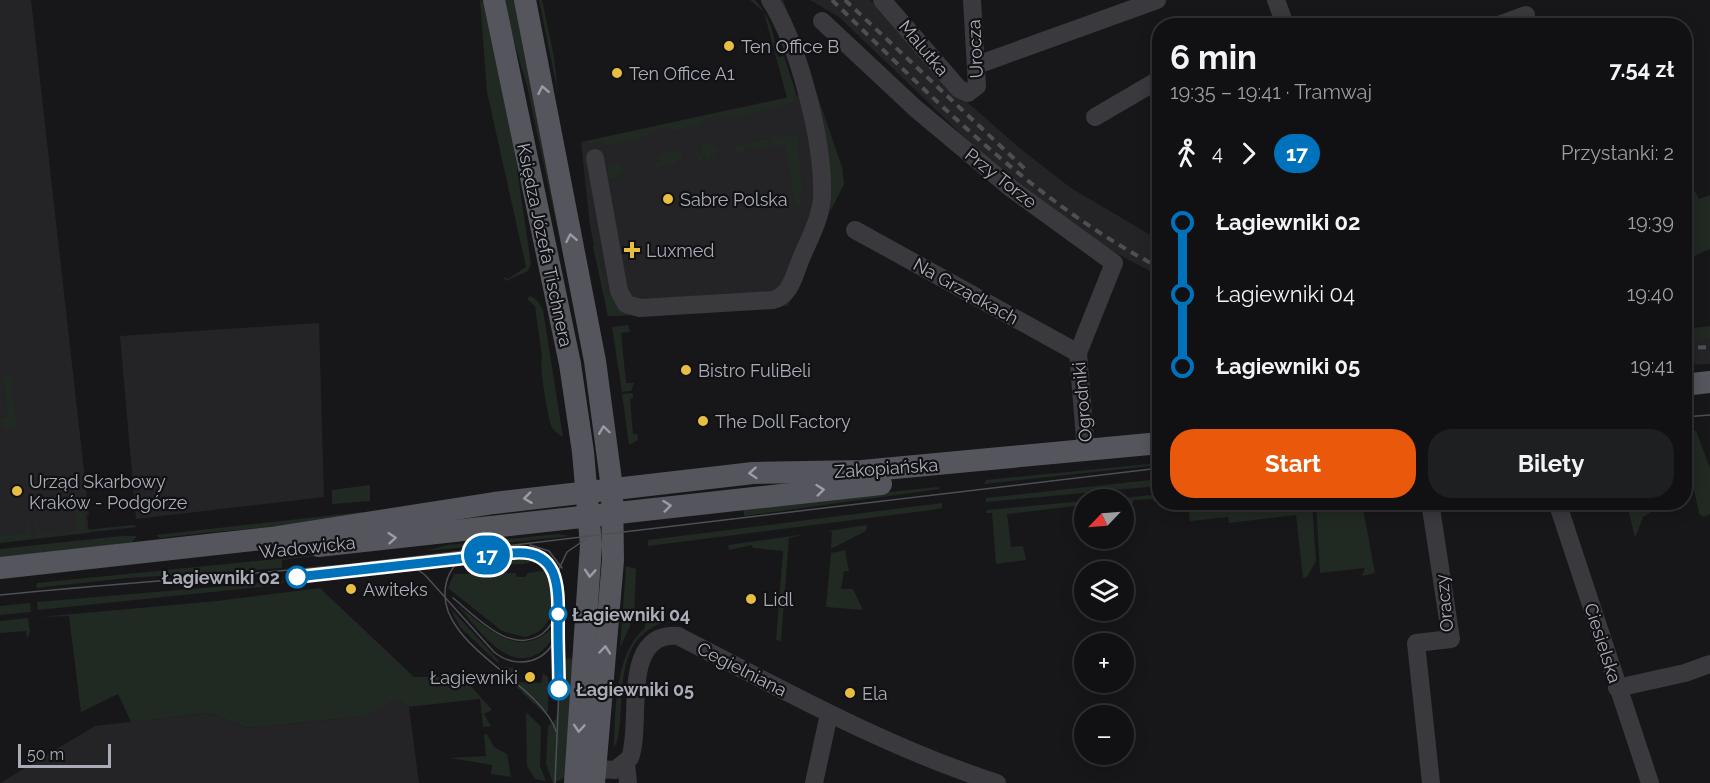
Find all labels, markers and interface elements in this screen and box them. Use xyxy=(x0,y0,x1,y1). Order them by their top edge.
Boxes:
street label: Malutka xyxy=(895,16,953,80)
street label: Urocza xyxy=(963,19,987,79)
place label: Ten Office B xyxy=(741,36,839,57)
text: 6 min xyxy=(1170,38,1257,77)
marker: Ten Office B xyxy=(722,39,736,53)
text: 7.54 zł xyxy=(1609,56,1674,82)
place label: Ten Office A1 xyxy=(629,63,735,84)
marker: Ten Office A1 xyxy=(610,66,624,80)
text: 19:35 – 19:41 · Tramwaj xyxy=(1170,80,1372,104)
one-way arrow xyxy=(537,86,550,96)
icon: walk xyxy=(1170,137,1203,170)
icon: forward xyxy=(1232,137,1265,170)
street label: Księdza Józefa Tischnera xyxy=(513,141,577,349)
text: 4 xyxy=(1212,141,1223,165)
text: 17 xyxy=(1286,141,1308,166)
text: Przystanki: 2 xyxy=(1561,141,1674,165)
street label: Przy Torze xyxy=(961,144,1041,213)
place label: Sabre Polska xyxy=(680,189,788,210)
marker: Sabre Polska xyxy=(661,192,675,206)
text: Łagiewniki 02 xyxy=(1216,209,1361,235)
text: 19:39 xyxy=(1628,210,1674,234)
one-way arrow xyxy=(565,233,578,243)
place label: Luxmed xyxy=(646,240,715,261)
marker: Luxmed xyxy=(623,241,641,259)
street label: Na Grządkach xyxy=(910,253,1022,329)
text: Łagiewniki 04 xyxy=(1216,281,1355,307)
text: 19:40 xyxy=(1627,282,1674,306)
text: Łagiewniki 05 xyxy=(1216,353,1360,379)
text: 19:41 xyxy=(1630,354,1674,378)
place label: Bistro FuliBeli xyxy=(698,360,811,381)
street label: Ogrodniki xyxy=(1068,361,1096,443)
marker: Bistro FuliBeli xyxy=(679,363,693,377)
place label: The Doll Factory xyxy=(715,411,851,432)
marker: The Doll Factory xyxy=(696,414,710,428)
one-way arrow xyxy=(599,426,611,435)
button: Start xyxy=(1170,429,1416,498)
button: Bilety xyxy=(1428,429,1674,498)
street label: Zakopiańska xyxy=(833,454,939,482)
one-way arrow xyxy=(748,467,757,480)
place label: Urząd Skarbowy Kraków - Podgórze xyxy=(29,471,188,513)
marker: Urząd Skarbowy Kraków - Podgórze xyxy=(10,484,24,498)
one-way arrow xyxy=(816,484,825,497)
north arrow xyxy=(1074,489,1134,549)
map controls xyxy=(1074,489,1134,765)
one-way arrow xyxy=(524,492,533,504)
one-way arrow xyxy=(662,500,672,513)
street label: Wadowicka xyxy=(258,531,356,563)
one-way arrow xyxy=(388,532,397,545)
line badge: 17 xyxy=(460,536,514,574)
text: 17 xyxy=(476,543,498,568)
button: layers xyxy=(1074,561,1134,621)
marker: Łagiewniki 02 xyxy=(286,566,308,588)
place label: Łagiewniki 02 xyxy=(161,567,280,588)
one-way arrow xyxy=(583,569,596,578)
street label: Oraczy xyxy=(1430,573,1457,633)
place label: Awiteks xyxy=(363,579,428,600)
marker: Awiteks xyxy=(344,582,358,596)
place label: Lidl xyxy=(763,589,794,610)
marker: Lidl xyxy=(744,592,758,606)
street label: Ciesielska xyxy=(1580,600,1626,686)
place label: Łagiewniki 04 xyxy=(571,604,690,625)
marker: Łagiewniki 04 xyxy=(549,605,567,623)
button: + xyxy=(1074,633,1134,693)
street label: Cegielniana xyxy=(694,637,790,701)
one-way arrow xyxy=(599,646,612,655)
place label: Łagiewniki xyxy=(430,667,518,688)
marker: Łagiewniki xyxy=(523,670,537,684)
marker: Łagiewniki 05 xyxy=(548,678,570,700)
place label: Łagiewniki 05 xyxy=(575,679,694,700)
place label: Ela xyxy=(862,683,888,704)
marker: Ela xyxy=(843,686,857,700)
button: − xyxy=(1074,705,1134,765)
one-way arrow xyxy=(573,723,586,732)
scale bar xyxy=(18,741,111,768)
text: 50 m xyxy=(27,745,64,764)

